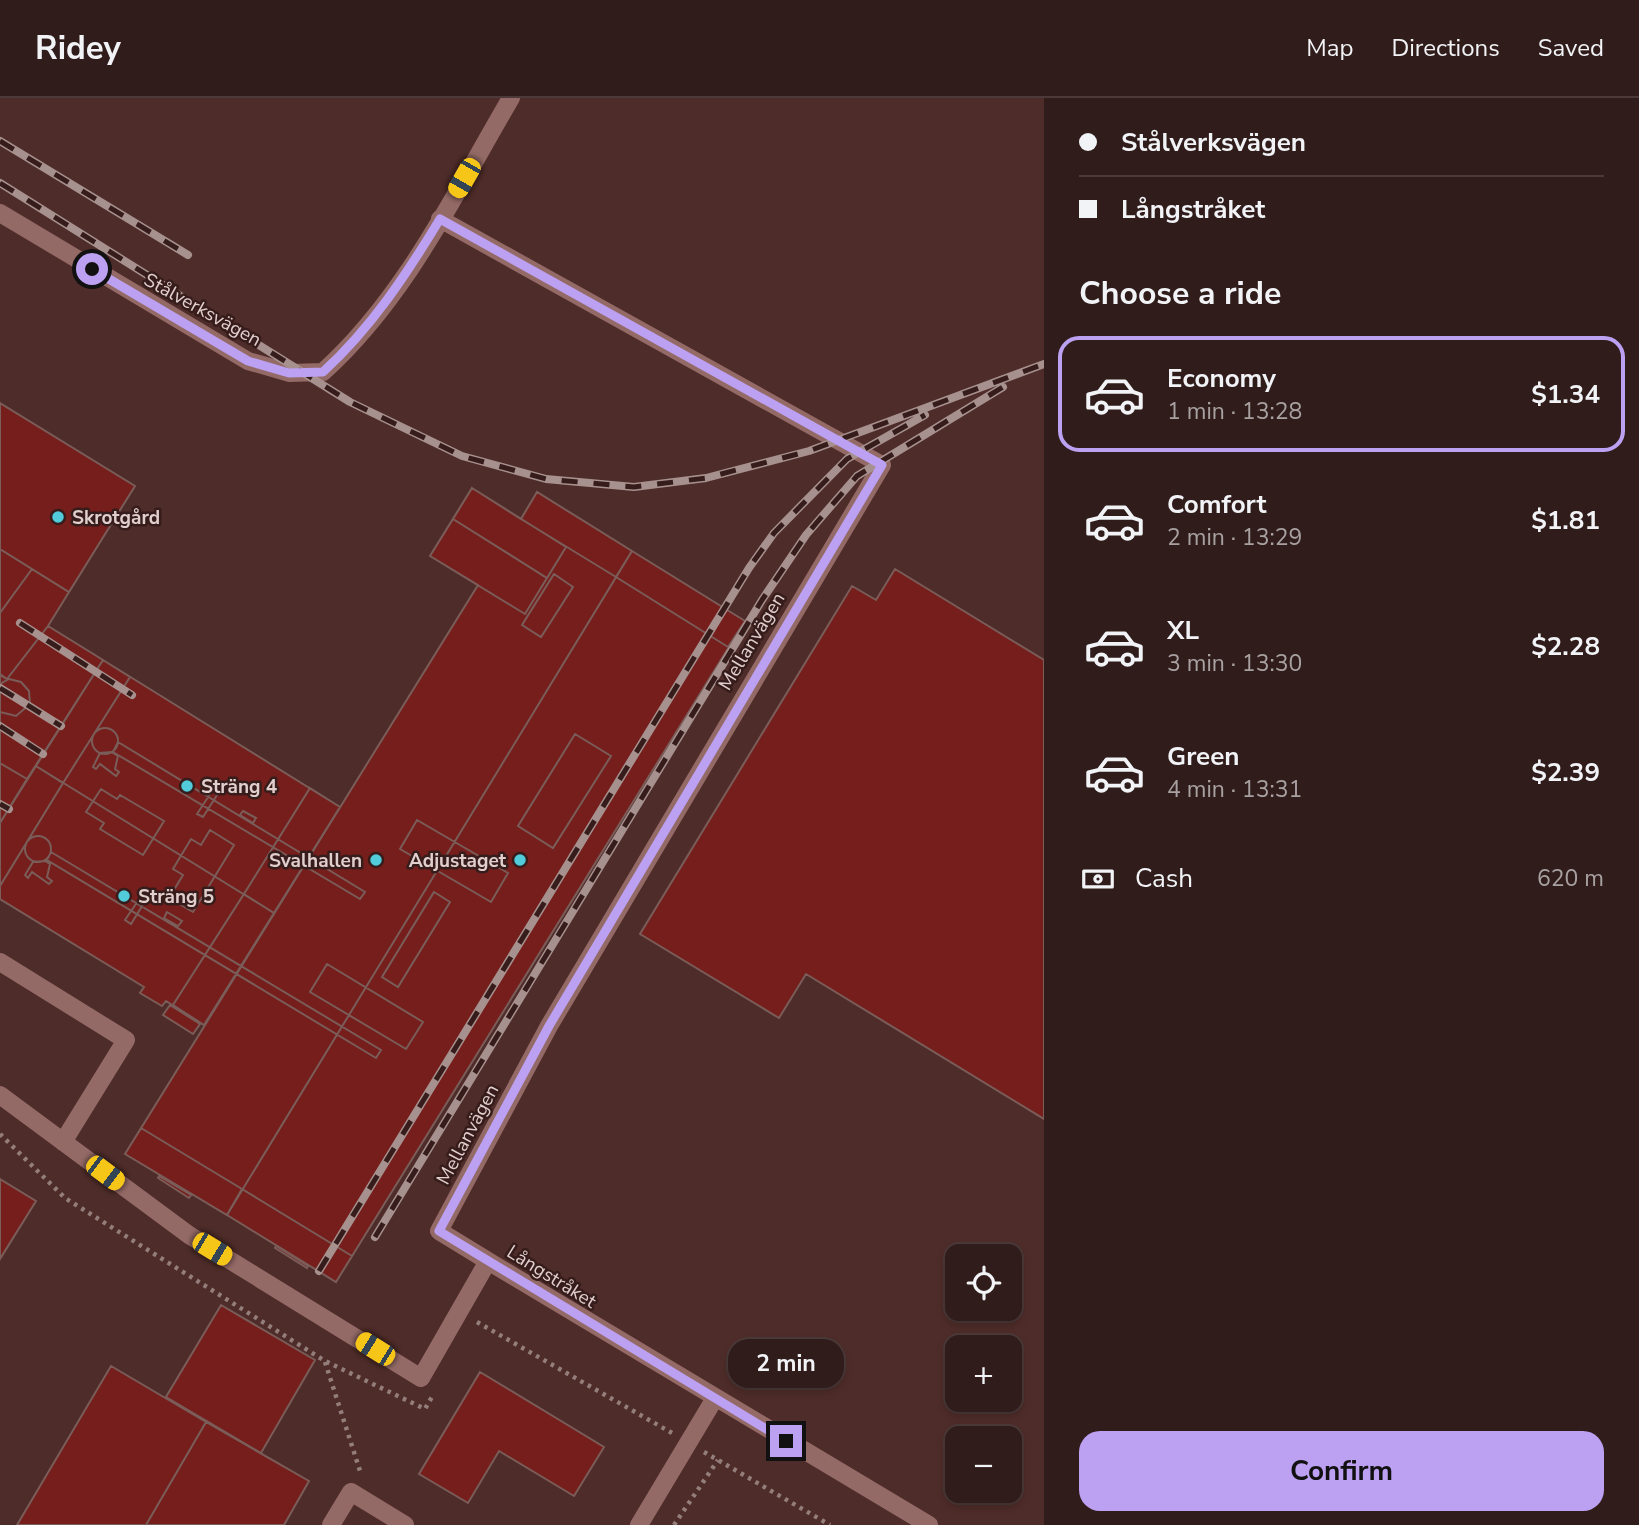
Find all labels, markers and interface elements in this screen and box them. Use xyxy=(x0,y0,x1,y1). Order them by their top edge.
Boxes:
text: Ridey xyxy=(35,26,121,71)
text: Map xyxy=(1306,32,1353,64)
text: Directions xyxy=(1391,32,1500,64)
text: Saved xyxy=(1538,32,1604,64)
text: Stålverksvägen xyxy=(1121,125,1306,160)
car xyxy=(445,155,484,201)
text: Långstråket xyxy=(1121,192,1265,227)
route start xyxy=(76,253,108,285)
street label: Stålverksvägen xyxy=(139,267,266,353)
text: Choose a ride xyxy=(1079,272,1281,315)
text: Economy xyxy=(1167,361,1276,396)
icon: car xyxy=(1083,363,1146,426)
text: $1.34 xyxy=(1531,377,1600,412)
text: 1 min · 13:28 xyxy=(1167,396,1302,427)
text: Comfort xyxy=(1167,487,1267,522)
icon: car xyxy=(1083,489,1146,552)
text: $1.81 xyxy=(1531,503,1600,538)
place label: Skrotgård xyxy=(72,505,160,531)
marker: Skrotgård xyxy=(50,509,66,525)
text: 2 min · 13:29 xyxy=(1167,522,1302,553)
street label: Mellanvägen xyxy=(712,588,791,695)
text: XL xyxy=(1167,613,1199,648)
icon: car xyxy=(1083,615,1146,678)
text: $2.28 xyxy=(1531,629,1600,664)
text: 3 min · 13:30 xyxy=(1167,648,1302,679)
text: Green xyxy=(1167,739,1240,774)
icon: car xyxy=(1083,741,1146,804)
text: $2.39 xyxy=(1531,755,1600,790)
place label: Sträng 4 xyxy=(201,774,277,800)
text: 4 min · 13:31 xyxy=(1167,774,1302,805)
marker: Sträng 4 xyxy=(179,778,195,794)
place label: Svalhallen xyxy=(269,848,362,874)
place label: Adjustaget xyxy=(409,848,507,874)
marker: Svalhallen xyxy=(368,852,384,868)
marker: Adjustaget xyxy=(512,852,528,868)
icon: cash xyxy=(1079,860,1117,898)
text: Cash xyxy=(1135,861,1193,896)
text: 620 m xyxy=(1537,863,1604,894)
place label: Sträng 5 xyxy=(138,884,214,910)
marker: Sträng 5 xyxy=(116,888,132,904)
street label: Mellanvägen xyxy=(431,1080,505,1189)
car xyxy=(82,1152,129,1194)
car xyxy=(189,1229,236,1269)
street label: Långstråket xyxy=(502,1239,601,1315)
map controls xyxy=(945,1244,1022,1503)
button: locate xyxy=(945,1244,1022,1321)
car xyxy=(352,1329,399,1369)
button: + xyxy=(945,1335,1022,1412)
callout: 2 min xyxy=(728,1340,844,1388)
text: 2 min xyxy=(756,1348,816,1379)
route end xyxy=(770,1425,802,1457)
button: − xyxy=(945,1426,1022,1503)
button: Confirm xyxy=(1079,1431,1604,1511)

